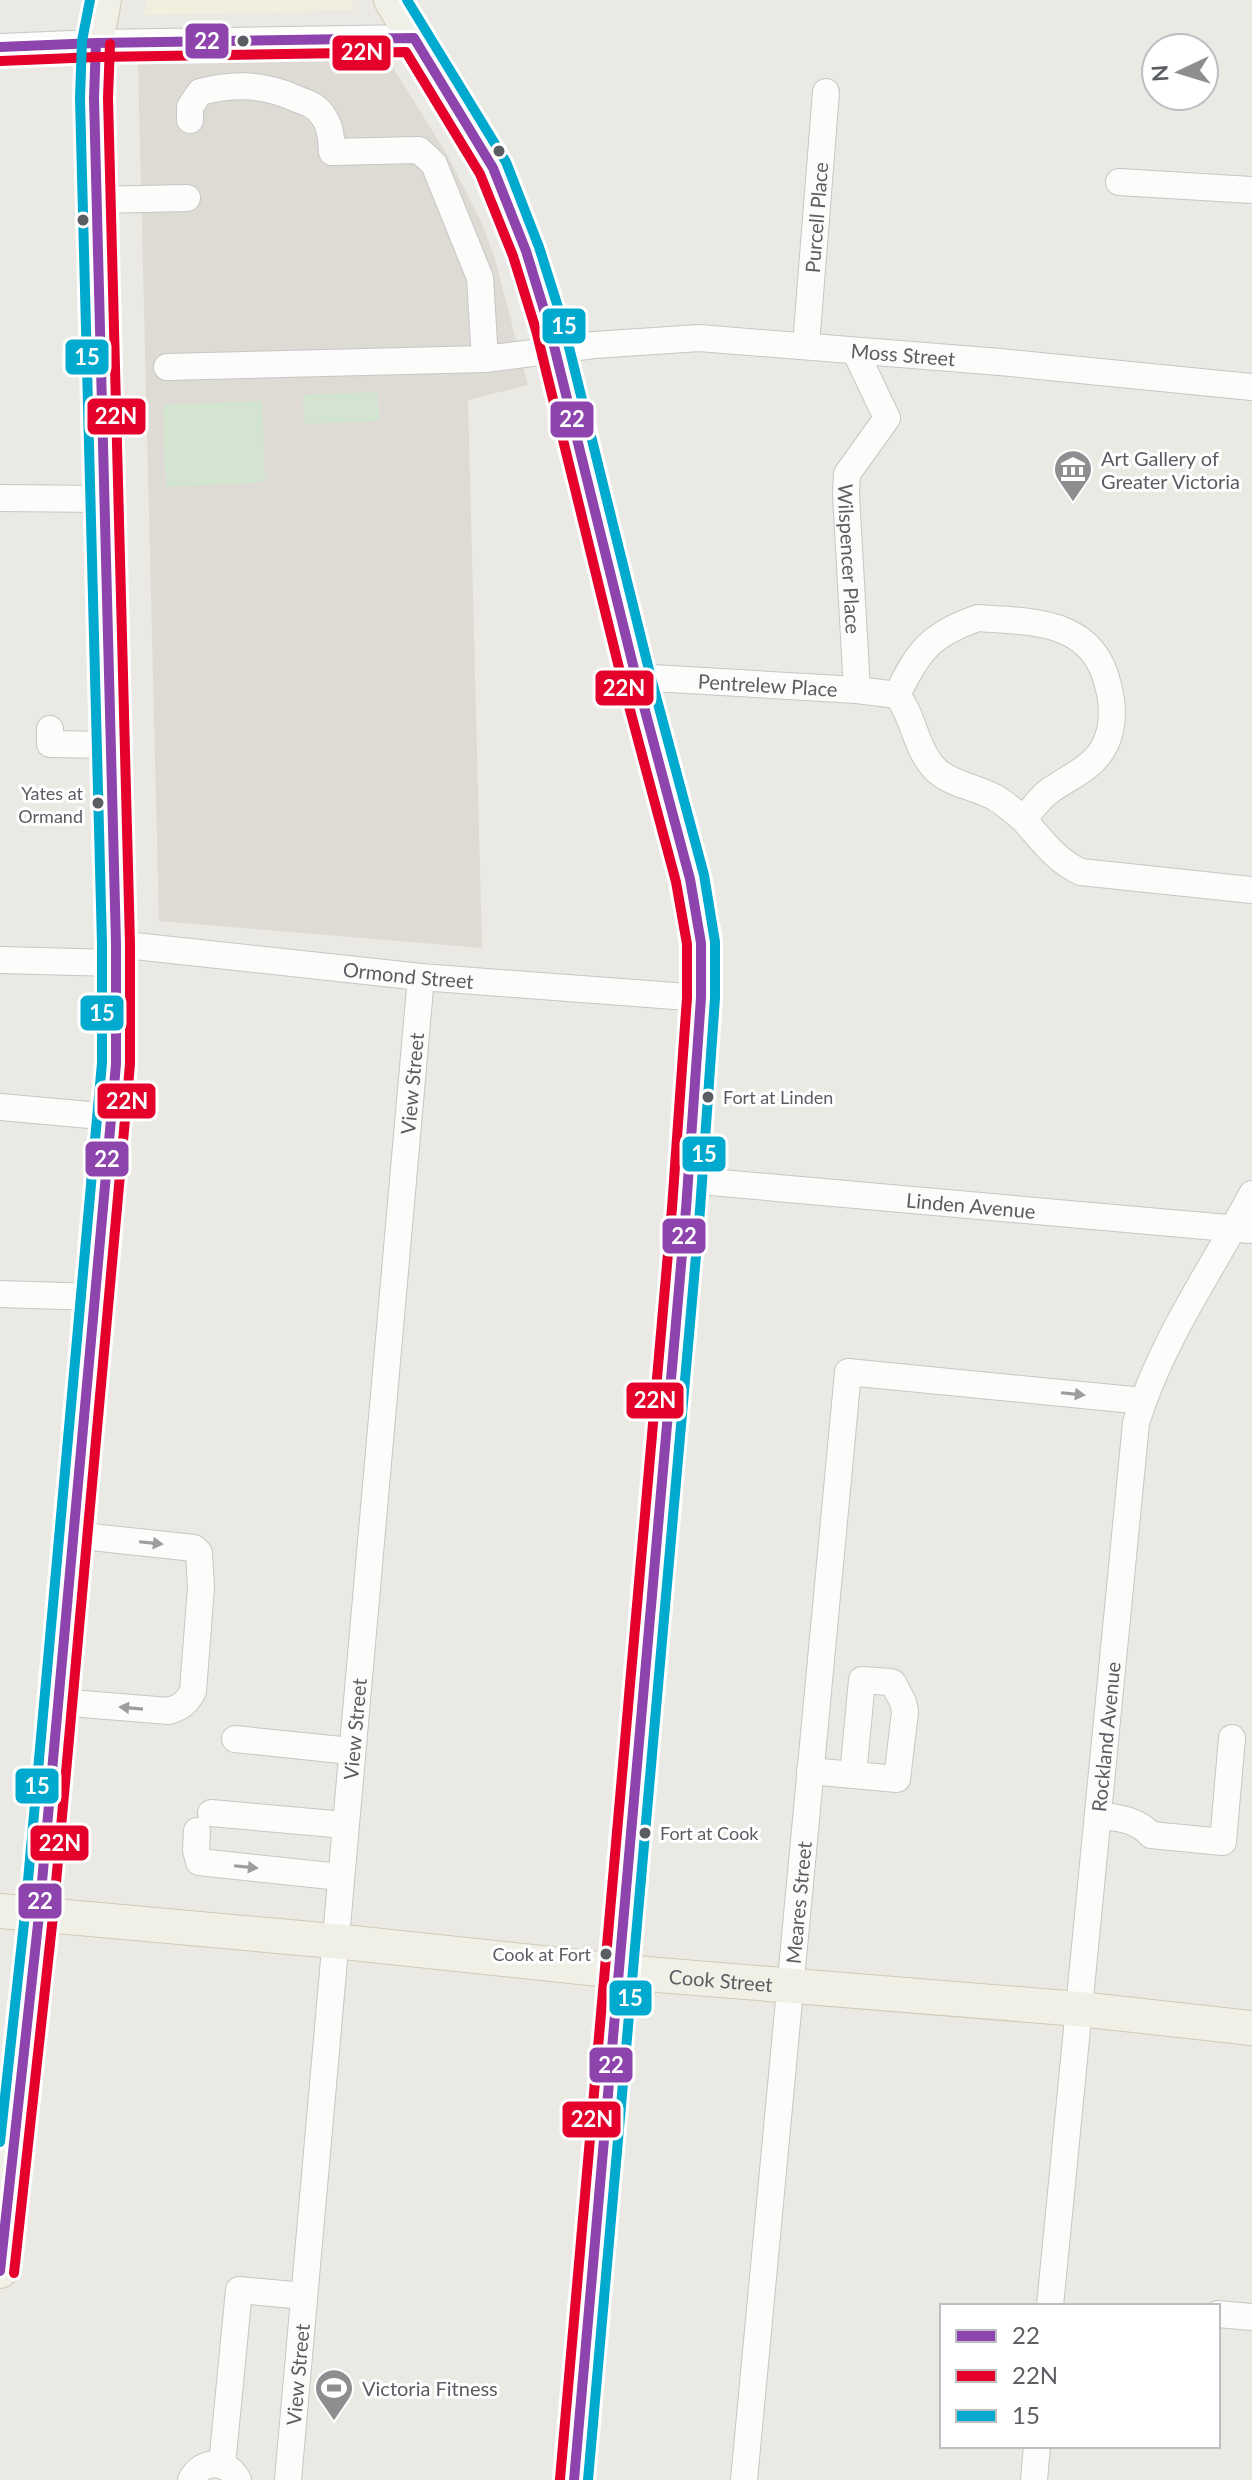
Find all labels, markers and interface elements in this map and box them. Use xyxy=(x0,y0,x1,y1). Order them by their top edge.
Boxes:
line badge: 22 xyxy=(184,22,230,60)
text: 22 xyxy=(194,27,220,54)
north arrow xyxy=(1140,32,1220,112)
unlabelled marker xyxy=(235,33,251,49)
line badge: 22N xyxy=(331,34,392,72)
text: 22N xyxy=(341,38,383,65)
text: N xyxy=(1145,64,1174,83)
unlabelled marker xyxy=(491,143,507,159)
street label: Purcell Place xyxy=(800,161,832,274)
unlabelled marker xyxy=(75,212,91,228)
line badge: 15 xyxy=(541,307,587,345)
text: 15 xyxy=(551,312,577,339)
line badge: 15 xyxy=(64,338,110,376)
street label: Moss Street xyxy=(850,338,956,370)
text: 15 xyxy=(74,343,100,370)
line badge: 22N xyxy=(86,397,147,436)
line badge: 22 xyxy=(549,400,595,439)
text: 22N xyxy=(95,402,137,429)
text: 22 xyxy=(559,405,585,432)
place label: Art Gallery of Greater Victoria xyxy=(1101,446,1240,493)
museum icon: Art Gallery of Greater Victoria xyxy=(1052,448,1094,503)
street label: Wilspencer Place xyxy=(834,483,866,635)
line badge: 22N xyxy=(594,669,655,707)
street label: Pentrelew Place xyxy=(697,669,838,701)
text: 22N xyxy=(603,674,645,701)
place label: Yates at Ormand xyxy=(18,782,84,827)
marker: Yates at Ormand xyxy=(90,795,106,811)
street label: Ormond Street xyxy=(342,957,475,993)
line badge: 15 xyxy=(79,994,125,1032)
text: 15 xyxy=(89,999,115,1026)
street label: View Street xyxy=(395,1032,428,1135)
line badge: 22N xyxy=(96,1082,157,1120)
place label: Fort at Linden xyxy=(723,1086,833,1108)
text: 22N xyxy=(106,1087,148,1114)
marker: Fort at Linden xyxy=(700,1089,716,1105)
line badge: 15 xyxy=(681,1135,727,1173)
line badge: 22 xyxy=(84,1140,130,1178)
text: 15 xyxy=(691,1140,717,1167)
text: 22 xyxy=(94,1145,120,1172)
street label: Linden Avenue xyxy=(905,1187,1037,1223)
line badge: 22 xyxy=(661,1217,707,1255)
text: 22 xyxy=(671,1222,697,1249)
line badge: 22N xyxy=(625,1381,685,1420)
text: 22N xyxy=(634,1386,676,1413)
one-way arrow xyxy=(1061,1388,1086,1401)
one-way arrow xyxy=(139,1537,164,1550)
street label: Rockland Avenue xyxy=(1086,1661,1125,1813)
street label: View Street xyxy=(338,1677,371,1781)
one-way arrow xyxy=(118,1701,143,1714)
line badge: 15 xyxy=(14,1767,60,1805)
text: 15 xyxy=(24,1772,50,1799)
place label: Fort at Cook xyxy=(660,1822,759,1844)
line badge: 22N xyxy=(29,1824,90,1862)
marker: Fort at Cook xyxy=(637,1825,653,1841)
text: 22N xyxy=(39,1829,81,1856)
street label: Meares Street xyxy=(781,1840,816,1965)
one-way arrow xyxy=(234,1860,259,1873)
line badge: 22 xyxy=(17,1882,63,1920)
text: 22 xyxy=(27,1887,53,1914)
place label: Cook at Fort xyxy=(492,1943,592,1965)
marker: Cook at Fort xyxy=(598,1946,614,1962)
street label: Cook Street xyxy=(668,1964,773,1996)
line badge: 15 xyxy=(608,1979,653,2017)
text: 15 xyxy=(617,1984,643,2011)
line badge: 22 xyxy=(588,2046,634,2084)
text: 22 xyxy=(598,2051,624,2078)
line badge: 22N xyxy=(561,2100,622,2139)
text: 22N xyxy=(571,2105,613,2132)
legend xyxy=(940,2304,1220,2448)
text: 22 xyxy=(1012,2320,1040,2349)
street label: View Street xyxy=(281,2323,314,2426)
text: 22N xyxy=(1012,2360,1058,2389)
sports icon: Victoria Fitness xyxy=(313,2367,355,2422)
place label: Victoria Fitness xyxy=(362,2376,498,2400)
text: 15 xyxy=(1012,2400,1040,2429)

